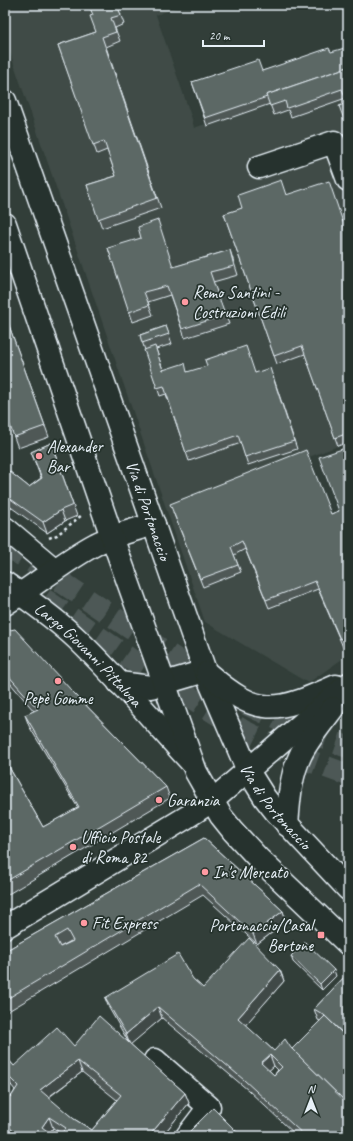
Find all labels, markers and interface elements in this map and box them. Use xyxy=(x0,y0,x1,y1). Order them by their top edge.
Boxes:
scale bar xyxy=(203,22,264,48)
text: 20 m xyxy=(209,28,231,44)
place label: Remo Santini - Costruzioni Edili xyxy=(193,282,287,323)
marker: Remo Santini - Costruzioni Edili xyxy=(180,297,190,307)
place label: Alexander Bar xyxy=(47,436,104,477)
marker: Alexander Bar xyxy=(34,451,44,461)
street label: Via di Portonaccio xyxy=(122,458,176,565)
street label: Largo Giovanni Pittaluga xyxy=(30,597,148,712)
marker: Pepè Gomme xyxy=(53,676,63,686)
place label: Pepè Gomme xyxy=(24,688,94,709)
street label: Via di Portonaccio xyxy=(236,761,317,855)
place label: Garanzia xyxy=(167,790,221,811)
marker: Garanzia xyxy=(154,795,164,805)
place label: Ufficio Postale di Roma 82 xyxy=(81,827,162,868)
marker: Ufficio Postale di Roma 82 xyxy=(68,842,78,852)
place label: In's Mercato xyxy=(213,862,289,883)
marker: In's Mercato xyxy=(200,867,210,877)
place label: Fit Express xyxy=(92,913,159,934)
place label: Portonaccio/Casal Bertone xyxy=(210,915,316,956)
marker: Fit Express xyxy=(79,918,89,928)
marker: Portonaccio/Casal Bertone xyxy=(316,930,326,940)
north arrow xyxy=(291,1079,331,1119)
text: N xyxy=(308,1082,317,1096)

